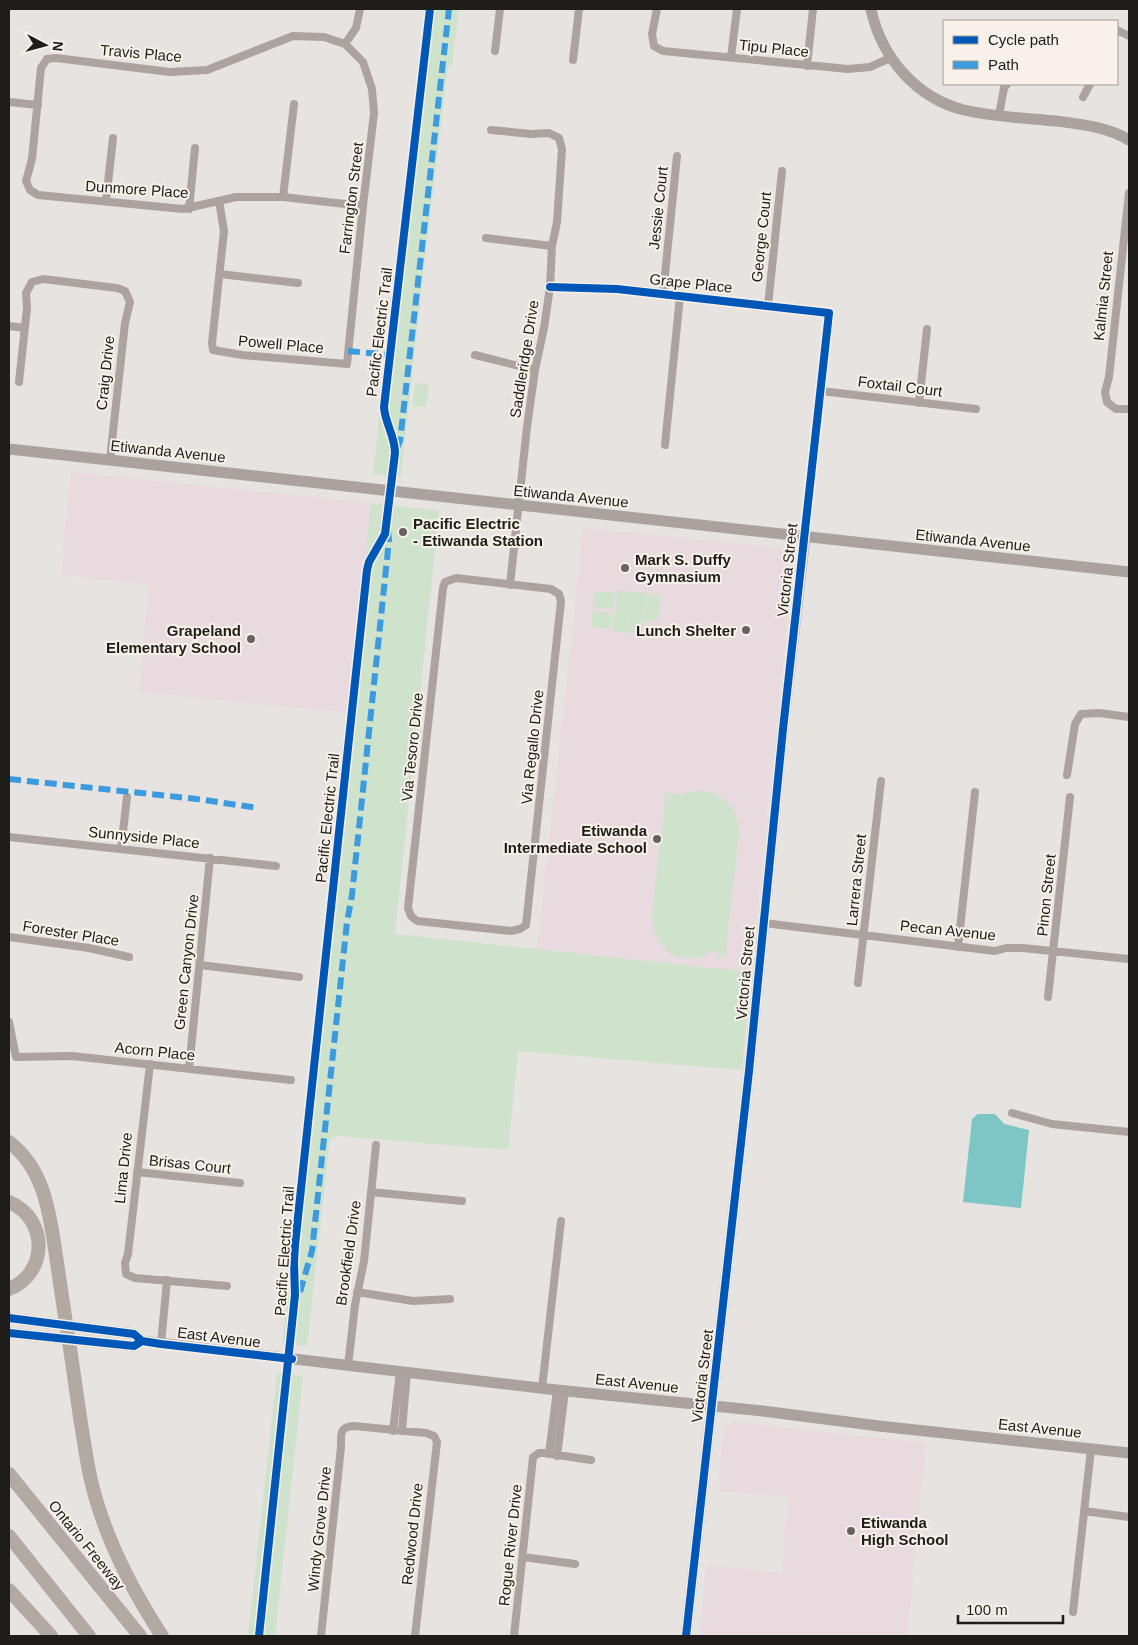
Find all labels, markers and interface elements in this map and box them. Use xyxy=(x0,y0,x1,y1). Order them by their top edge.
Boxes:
north arrow xyxy=(20,20,70,70)
legend xyxy=(943,20,1118,85)
text: Cycle path xyxy=(988,31,1059,48)
street label: Tipu Place xyxy=(738,36,810,60)
text: N xyxy=(49,40,66,52)
street label: Travis Place xyxy=(99,41,183,65)
text: Path xyxy=(988,56,1019,73)
street label: Farrington Street xyxy=(336,140,366,255)
street label: Jessie Court xyxy=(645,165,671,250)
street label: Dunmore Place xyxy=(85,177,189,201)
street label: George Court xyxy=(748,190,774,283)
street label: Kalmia Street xyxy=(1090,250,1116,342)
street label: Pacific Electric Trail xyxy=(363,266,395,398)
street label: Grape Place xyxy=(649,270,733,296)
street label: Saddleridge Drive xyxy=(506,299,542,419)
street label: Powell Place xyxy=(237,332,325,356)
street label: Craig Drive xyxy=(93,335,117,411)
street label: Foxtail Court xyxy=(857,372,944,400)
street label: Etiwanda Avenue xyxy=(110,437,226,465)
street label: Etiwanda Avenue xyxy=(513,482,629,510)
place label: Pacific Electric - Etiwanda Station xyxy=(413,515,543,549)
street label: Victoria Street xyxy=(774,522,800,618)
marker: Pacific Electric - Etiwanda Station xyxy=(397,526,409,538)
street label: Etiwanda Avenue xyxy=(915,526,1031,554)
place label: Mark S. Duffy Gymnasium xyxy=(635,551,732,585)
marker: Mark S. Duffy Gymnasium xyxy=(619,562,631,574)
place label: Grapeland Elementary School xyxy=(106,622,241,656)
place label: Lunch Shelter xyxy=(636,622,736,639)
marker: Lunch Shelter xyxy=(740,624,752,636)
marker: Grapeland Elementary School xyxy=(245,633,257,645)
street label: Via Regallo Drive xyxy=(518,689,546,805)
street label: Via Tesoro Drive xyxy=(398,692,426,802)
street label: Pacific Electric Trail xyxy=(312,752,342,884)
place label: Etiwanda Intermediate School xyxy=(504,822,648,856)
street label: Sunnyside Place xyxy=(88,823,200,851)
street label: Larrera Street xyxy=(843,832,869,927)
marker: Etiwanda Intermediate School xyxy=(651,833,663,845)
street label: Pinon Street xyxy=(1033,852,1059,937)
street label: Green Canyon Drive xyxy=(170,893,202,1031)
street label: Forester Place xyxy=(21,917,121,949)
street label: Pecan Avenue xyxy=(899,917,997,943)
street label: Victoria Street xyxy=(732,925,758,1021)
street label: Acorn Place xyxy=(114,1038,196,1064)
street label: Lima Drive xyxy=(111,1131,135,1205)
street label: Brisas Court xyxy=(148,1151,233,1177)
street label: Pacific Electric Trail xyxy=(271,1186,297,1316)
street label: Brookfield Drive xyxy=(332,1199,364,1307)
street label: East Avenue xyxy=(176,1323,262,1351)
street label: Victoria Street xyxy=(688,1328,716,1424)
street label: East Avenue xyxy=(594,1370,680,1396)
street label: East Avenue xyxy=(997,1415,1083,1441)
street label: Windy Grove Drive xyxy=(304,1466,334,1592)
street label: Redwood Drive xyxy=(398,1482,426,1586)
street label: Rogue River Drive xyxy=(495,1483,525,1607)
street label: Ontario Freeway xyxy=(46,1497,129,1594)
place label: Etiwanda High School xyxy=(861,1514,949,1548)
marker: Etiwanda High School xyxy=(845,1525,857,1537)
scale bar xyxy=(958,1592,1063,1624)
text: 100 m xyxy=(966,1601,1008,1618)

